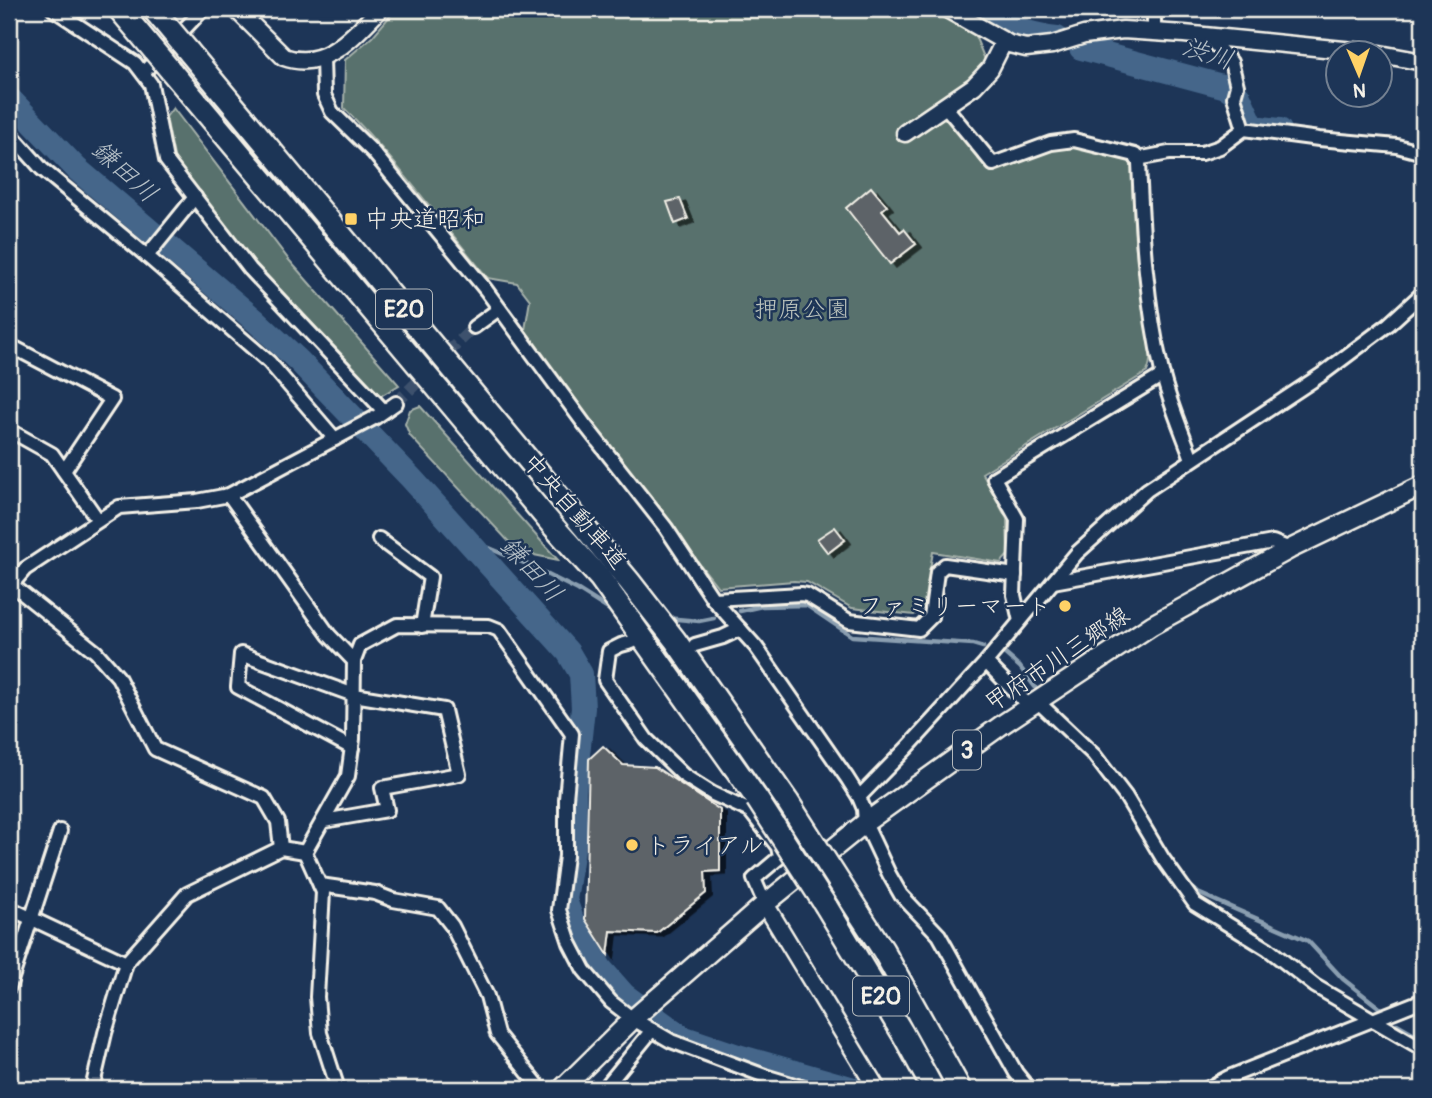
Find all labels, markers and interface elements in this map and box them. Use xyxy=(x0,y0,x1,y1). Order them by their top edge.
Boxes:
water label: 渋川 xyxy=(1178,31,1237,77)
north arrow xyxy=(1324,38,1394,108)
text: N xyxy=(1353,78,1366,102)
water label: 鎌田川 xyxy=(85,134,164,210)
place label: 中央道昭和 xyxy=(365,205,485,234)
marker: 中央道昭和 xyxy=(343,211,359,227)
road number: E20 xyxy=(376,290,432,328)
park label: 押原公園 xyxy=(754,295,850,324)
street label: 中央自動車道 xyxy=(516,447,633,575)
water label: 鎌田川 xyxy=(493,530,570,609)
place label: ファミリーマート xyxy=(859,592,1051,621)
marker: ファミリーマート xyxy=(1057,598,1073,614)
street label: 甲府市川三郷線 xyxy=(980,600,1135,718)
road number: 3 xyxy=(953,730,981,770)
place label: トライアル xyxy=(646,831,764,860)
marker: トライアル xyxy=(624,837,640,853)
road number: E20 xyxy=(853,976,909,1015)

